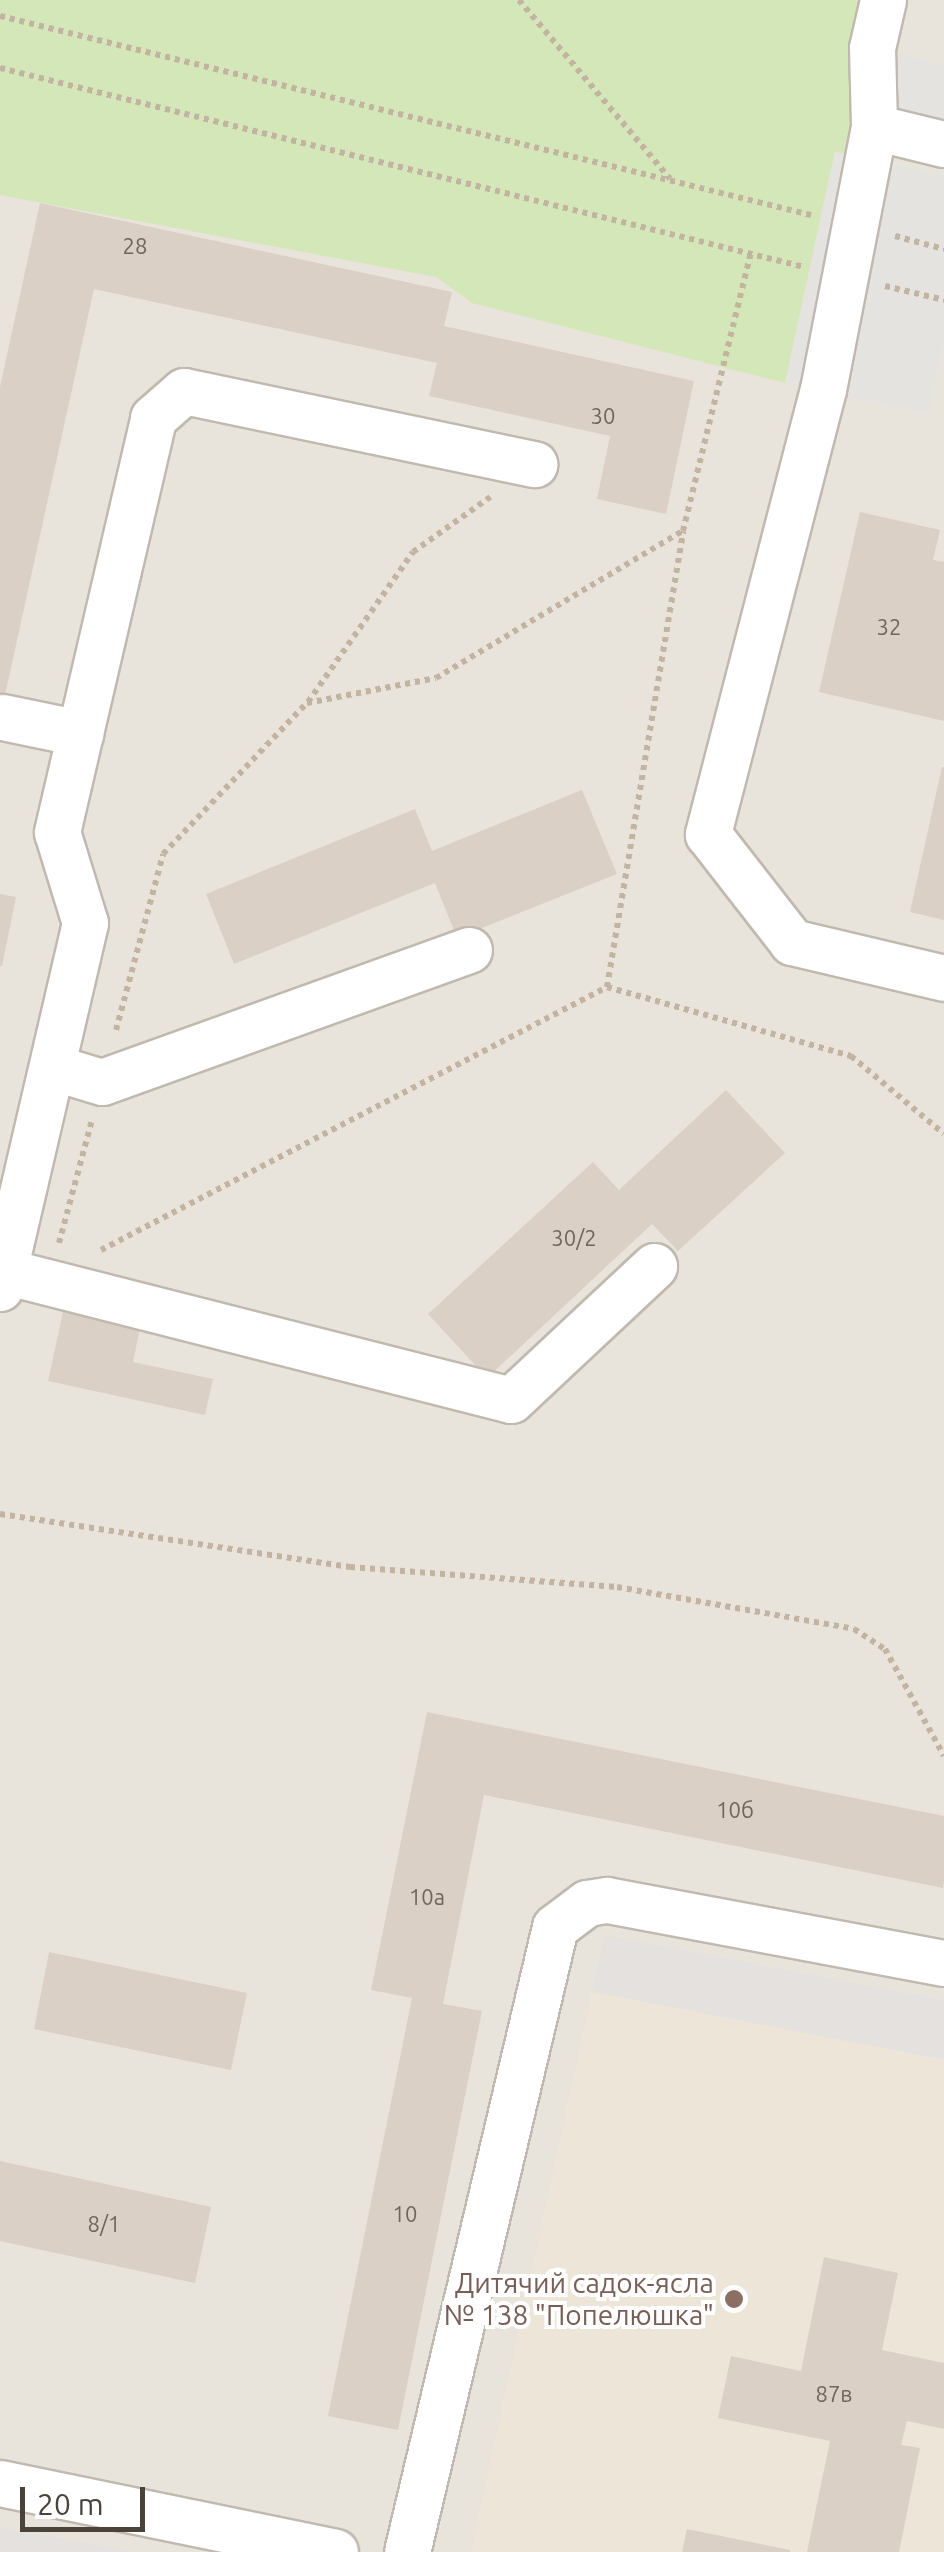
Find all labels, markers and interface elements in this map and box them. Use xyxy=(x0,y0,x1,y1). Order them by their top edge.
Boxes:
house number: 28 xyxy=(123,233,147,259)
house number: 30 xyxy=(591,403,615,429)
house number: 32 xyxy=(877,614,901,640)
house number: 30/2 xyxy=(551,1225,597,1251)
house number: 10б xyxy=(716,1797,754,1823)
house number: 10а xyxy=(409,1884,445,1910)
house number: 10 xyxy=(393,2201,417,2227)
house number: 8/1 xyxy=(88,2211,120,2237)
place label: Дитячий садок-ясла № 138 "Попелюшка" xyxy=(444,2266,714,2332)
marker: Дитячий садок-ясла № 138 "Попелюшка" xyxy=(723,2288,745,2310)
house number: 87в xyxy=(816,2381,852,2407)
scale bar xyxy=(25,2467,150,2529)
text: 20 m xyxy=(37,2487,104,2521)

